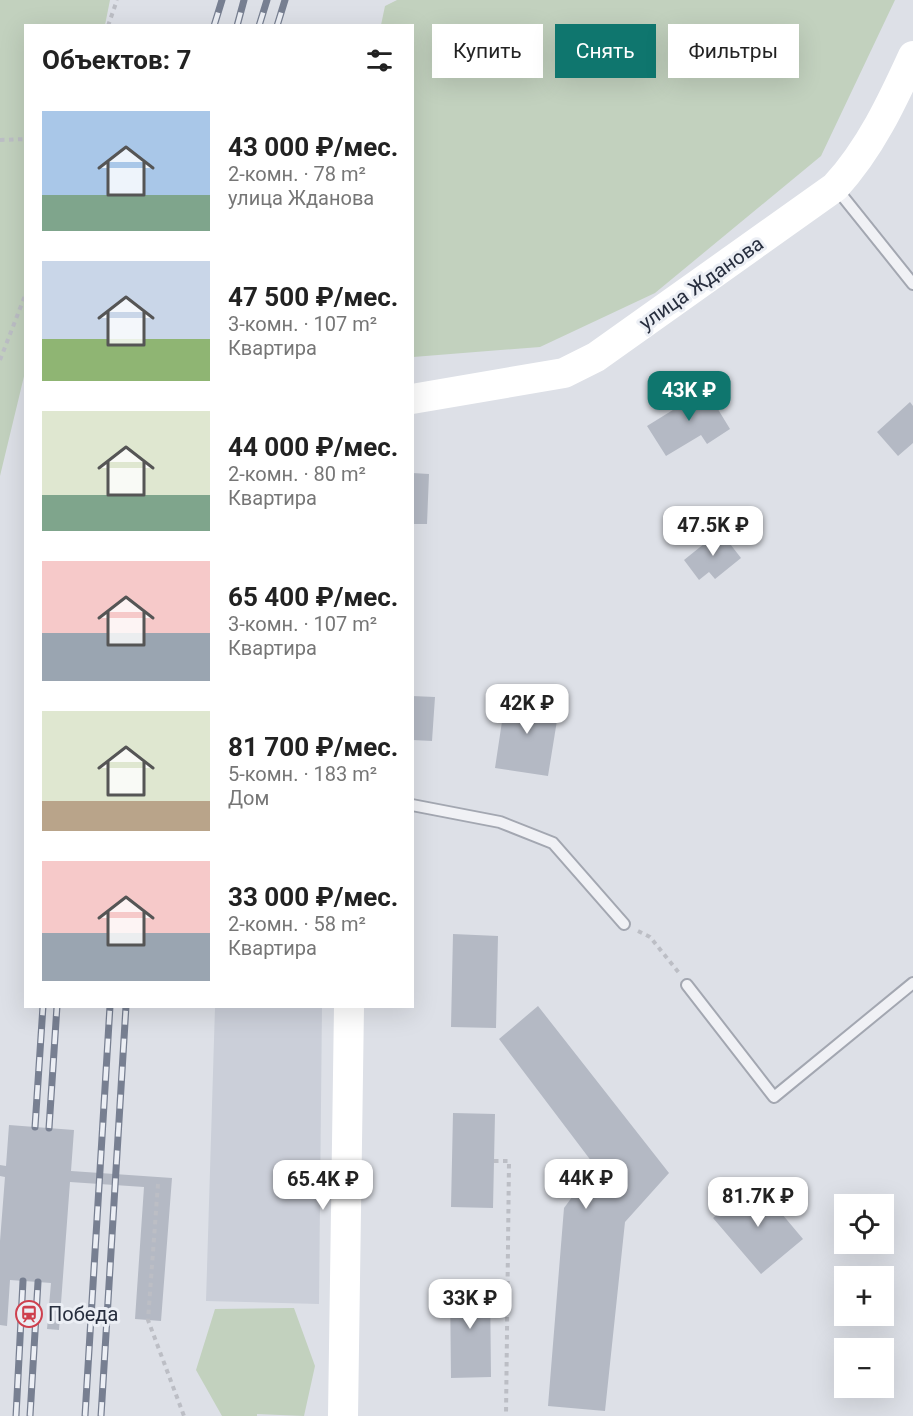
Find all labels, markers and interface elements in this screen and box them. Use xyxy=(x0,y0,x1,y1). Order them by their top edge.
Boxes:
chip: Купить xyxy=(432,24,543,78)
chip: Снять xyxy=(555,24,656,78)
chip: Фильтры xyxy=(668,24,799,78)
icon: filters xyxy=(363,44,396,77)
text: Объектов: 7 xyxy=(42,45,191,75)
text: 43 000 ₽/мес. xyxy=(228,132,398,162)
icon: home xyxy=(90,135,162,207)
text: 2-комн. · 78 m² xyxy=(228,162,366,186)
text: улица Жданова xyxy=(228,186,374,210)
street label: улица Жданова xyxy=(634,231,768,335)
text: 47 500 ₽/мес. xyxy=(228,282,398,312)
icon: home xyxy=(90,285,162,357)
text: 3-комн. · 107 m² xyxy=(228,312,377,336)
text: Квартира xyxy=(228,336,317,360)
pin: 43K ₽ xyxy=(647,371,731,422)
text: 43K ₽ xyxy=(662,378,716,402)
text: 44 000 ₽/мес. xyxy=(228,432,398,462)
icon: home xyxy=(90,435,162,507)
text: 2-комн. · 80 m² xyxy=(228,462,366,486)
text: Квартира xyxy=(228,486,317,510)
pin: 47.5K ₽ xyxy=(658,506,768,557)
text: 47.5K ₽ xyxy=(677,513,749,537)
text: 65 400 ₽/мес. xyxy=(228,582,398,612)
icon: home xyxy=(90,585,162,657)
text: 3-комн. · 107 m² xyxy=(228,612,377,636)
text: Квартира xyxy=(228,636,317,660)
pin: 42K ₽ xyxy=(485,684,569,735)
text: 42K ₽ xyxy=(500,691,554,715)
text: 81 700 ₽/мес. xyxy=(228,732,398,762)
icon: home xyxy=(90,735,162,807)
text: 5-комн. · 183 m² xyxy=(228,762,377,786)
text: Дом xyxy=(228,786,269,810)
text: 33 000 ₽/мес. xyxy=(228,882,398,912)
icon: home xyxy=(90,885,162,957)
text: 2-комн. · 58 m² xyxy=(228,912,366,936)
text: Квартира xyxy=(228,936,317,960)
pin: 44K ₽ xyxy=(544,1159,628,1210)
pin: 65.4K ₽ xyxy=(268,1160,378,1211)
text: 44K ₽ xyxy=(559,1166,613,1190)
text: 65.4K ₽ xyxy=(287,1167,359,1191)
pin: 81.7K ₽ xyxy=(703,1177,813,1228)
text: 81.7K ₽ xyxy=(722,1184,794,1208)
map controls xyxy=(834,1194,894,1398)
button: locate xyxy=(834,1194,894,1254)
button: + xyxy=(834,1266,894,1326)
pin: 33K ₽ xyxy=(428,1279,512,1330)
text: 33K ₽ xyxy=(443,1286,497,1310)
station icon: Победа xyxy=(14,1299,44,1329)
place label: Победа xyxy=(48,1302,118,1326)
button: − xyxy=(834,1338,894,1398)

